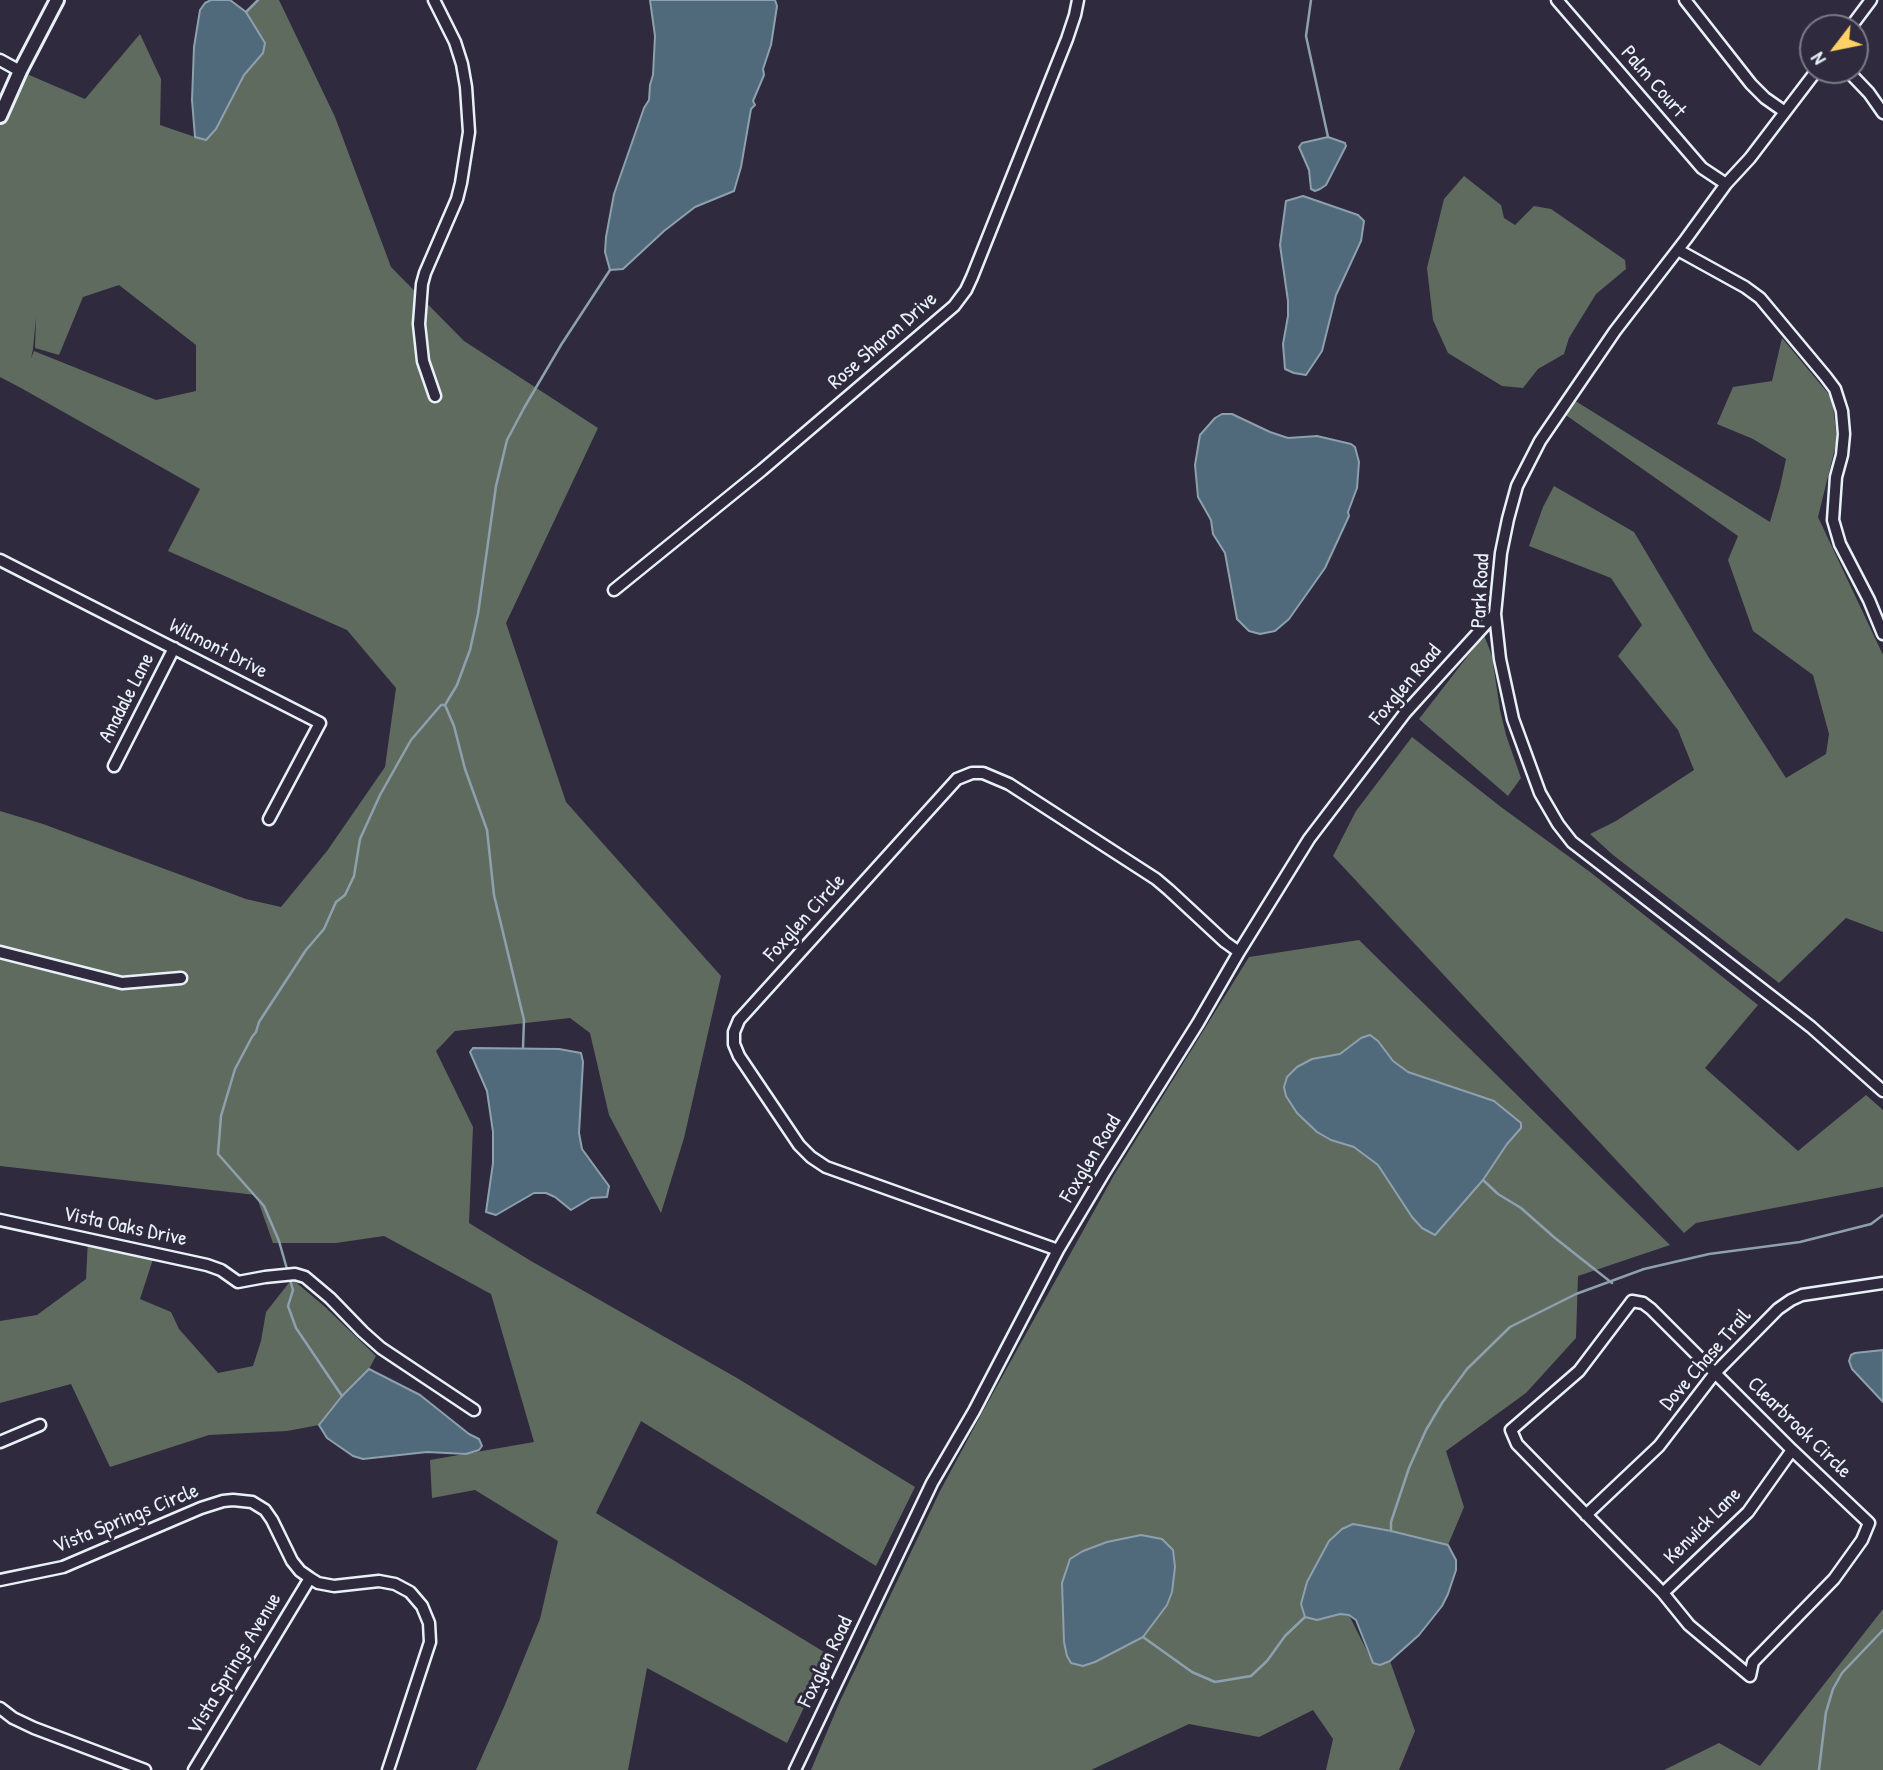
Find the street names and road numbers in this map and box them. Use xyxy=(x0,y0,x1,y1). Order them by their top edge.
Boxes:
street label: Palm Court xyxy=(1615,41,1691,123)
street label: Rose Sharon Drive xyxy=(823,287,943,395)
street label: Park Road xyxy=(1466,553,1496,629)
street label: Wilmont Drive xyxy=(165,613,271,685)
street label: Foxglen Road xyxy=(1365,639,1447,731)
street label: Anadale Lane xyxy=(94,649,160,747)
street label: Foxglen Circle xyxy=(759,869,851,967)
street label: Foxglen Road xyxy=(1055,1111,1127,1207)
street label: Vista Oaks Drive xyxy=(61,1202,189,1252)
street label: Dove Chase Trail xyxy=(1655,1304,1757,1416)
street label: Clearbrook Circle xyxy=(1742,1372,1856,1484)
street label: Vista Springs Circle xyxy=(50,1478,202,1560)
street label: Kenwick Lane xyxy=(1659,1482,1747,1570)
street label: Vista Springs Avenue xyxy=(183,1588,287,1740)
street label: Foxglen Road xyxy=(793,1613,859,1711)

